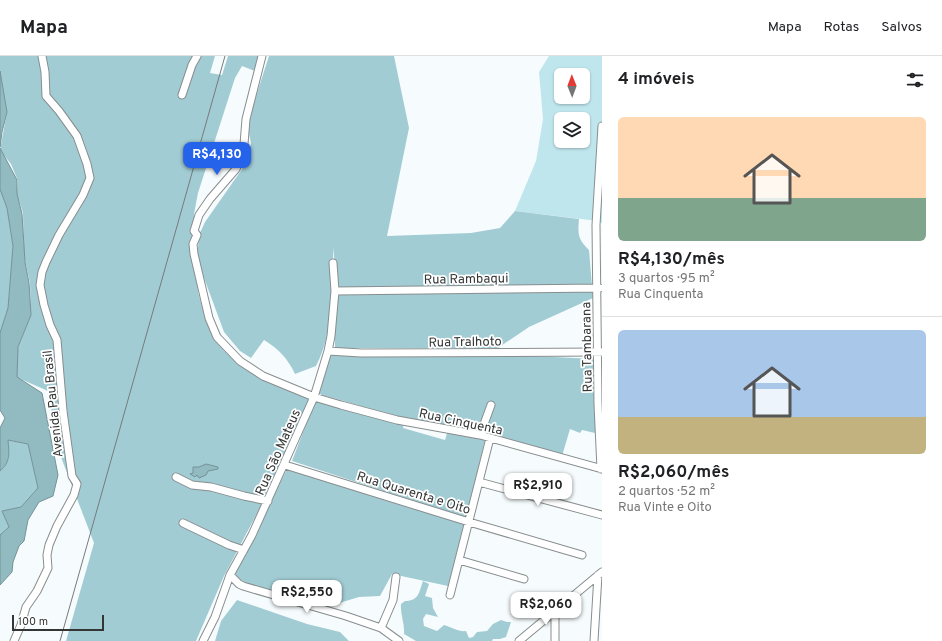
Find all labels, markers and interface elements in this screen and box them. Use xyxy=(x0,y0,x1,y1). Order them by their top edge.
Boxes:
text: Mapa xyxy=(20,16,68,40)
text: Mapa xyxy=(768,19,802,36)
text: Rotas xyxy=(824,19,859,36)
text: Salvos xyxy=(881,19,922,36)
north arrow xyxy=(554,68,590,104)
map controls xyxy=(554,68,590,148)
text: 4 imóveis xyxy=(618,69,695,91)
icon: filters xyxy=(904,69,926,91)
button: layers xyxy=(554,112,590,148)
pin: R$4,130 xyxy=(180,142,254,176)
icon: home xyxy=(736,143,808,215)
text: R$4,130 xyxy=(192,147,242,163)
text: R$4,130/mês xyxy=(618,249,725,271)
street label: Rua Rambaqui xyxy=(424,271,509,289)
text: 3 quartos · 95 m² xyxy=(618,271,715,287)
text: Rua Cinquenta xyxy=(618,287,703,303)
street label: Rua Tambarana xyxy=(579,302,597,392)
street label: Rua Tralhoto xyxy=(428,334,502,352)
street label: Avenida Pau Brasil xyxy=(40,349,68,458)
icon: home xyxy=(736,356,808,428)
street label: Rua Cinquenta xyxy=(417,406,504,440)
street label: Rua São Mateus xyxy=(253,407,305,498)
text: R$2,060/mês xyxy=(618,462,729,484)
street label: Rua Quarenta e Oito xyxy=(355,469,472,519)
pin: R$2,910 xyxy=(501,473,575,507)
text: R$2,910 xyxy=(513,478,563,494)
text: 2 quartos · 52 m² xyxy=(618,484,715,500)
text: Rua Vinte e Oito xyxy=(618,500,712,516)
pin: R$2,550 xyxy=(270,580,344,614)
text: R$2,550 xyxy=(281,585,333,601)
pin: R$2,060 xyxy=(509,592,583,626)
text: R$2,060 xyxy=(519,597,573,613)
scale bar xyxy=(12,613,104,632)
text: 100 m xyxy=(18,615,48,629)

